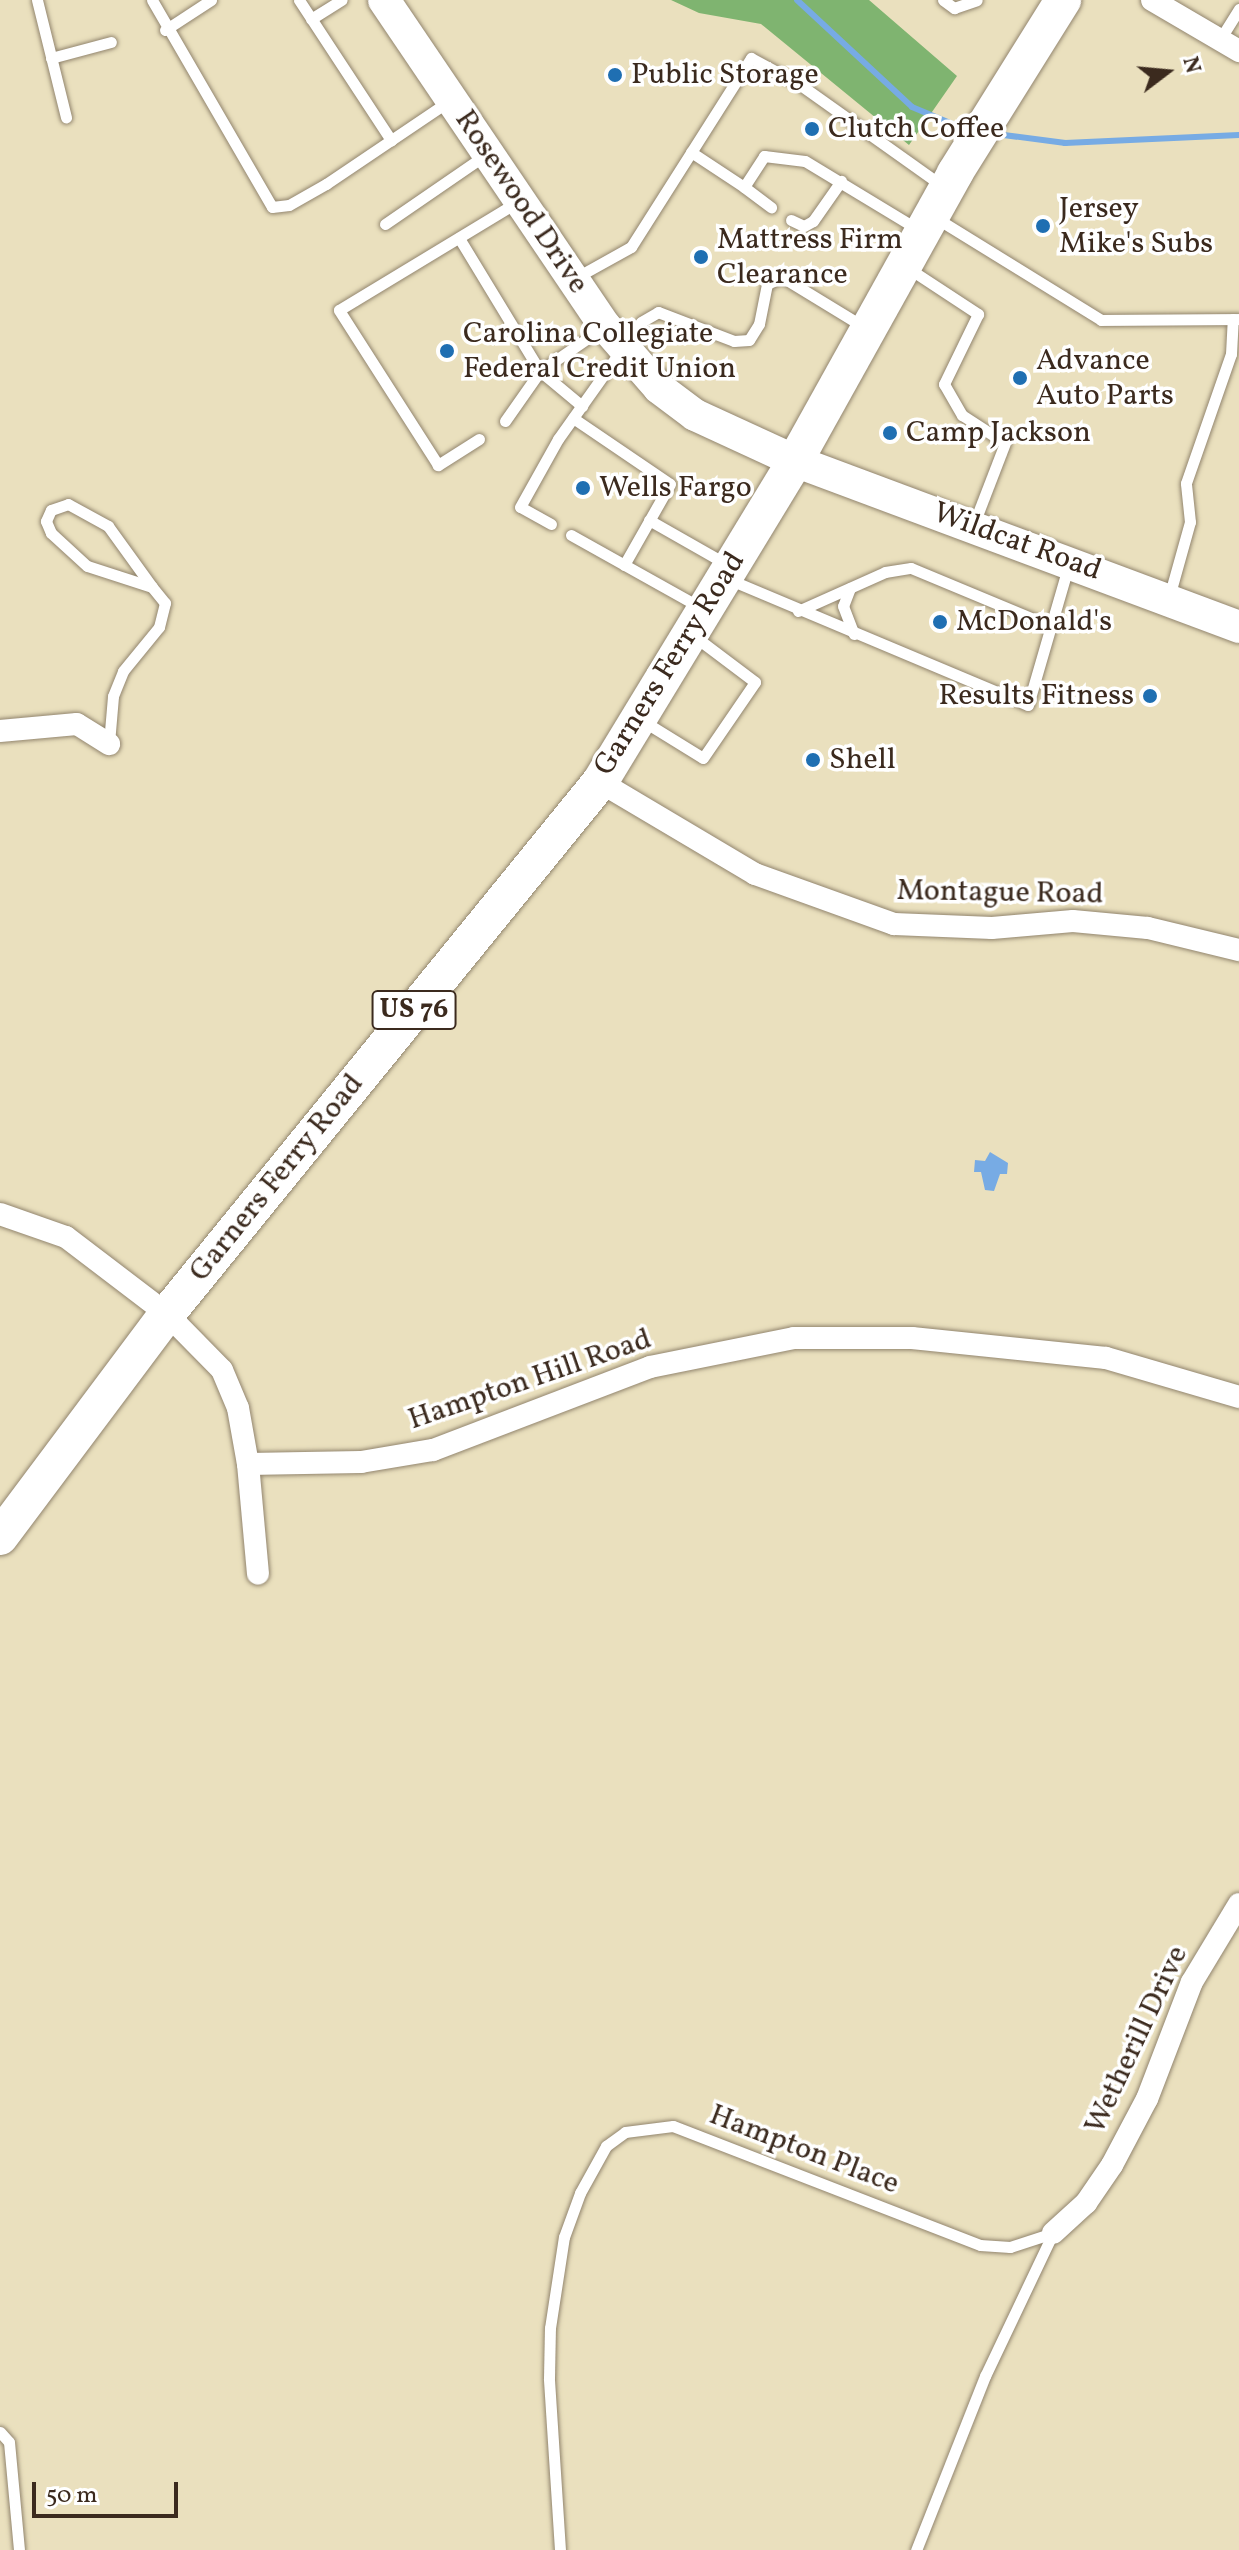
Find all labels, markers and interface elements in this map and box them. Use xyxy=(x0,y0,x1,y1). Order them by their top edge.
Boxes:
north arrow xyxy=(1127,32,1207,112)
text: N xyxy=(1173,53,1208,77)
place label: Public Storage xyxy=(631,57,819,93)
marker: Public Storage xyxy=(606,66,624,84)
street label: Rosewood Drive xyxy=(446,103,596,301)
place label: Clutch Coffee xyxy=(828,111,1004,147)
marker: Clutch Coffee xyxy=(803,120,821,138)
place label: Jersey Mike's Subs xyxy=(1059,191,1213,262)
marker: Jersey Mike's Subs xyxy=(1034,217,1052,235)
place label: Mattress Firm Clearance xyxy=(717,222,903,292)
marker: Mattress Firm Clearance xyxy=(692,248,710,266)
place label: Carolina Collegiate Federal Credit Union xyxy=(463,316,736,386)
marker: Carolina Collegiate Federal Credit Union xyxy=(438,342,456,360)
place label: Advance Auto Parts xyxy=(1036,343,1174,414)
marker: Advance Auto Parts xyxy=(1011,369,1029,387)
place label: Camp Jackson xyxy=(906,415,1091,451)
marker: Camp Jackson xyxy=(881,424,899,442)
place label: Wells Fargo xyxy=(599,470,752,506)
marker: Wells Fargo xyxy=(574,479,592,497)
street label: Wildcat Road xyxy=(928,495,1106,589)
street label: Garners Ferry Road xyxy=(586,545,754,783)
place label: McDonald's xyxy=(956,604,1112,640)
marker: McDonald's xyxy=(931,613,949,631)
place label: Results Fitness xyxy=(938,678,1134,714)
marker: Results Fitness xyxy=(1141,687,1159,705)
place label: Shell xyxy=(829,742,896,778)
marker: Shell xyxy=(804,751,822,769)
street label: Montague Road xyxy=(896,873,1104,913)
road number: US 76 xyxy=(370,986,458,1034)
street label: Garners Ferry Road xyxy=(182,1067,372,1289)
street label: Hampton Hill Road xyxy=(404,1322,656,1438)
street label: Wetherill Drive xyxy=(1078,1940,1196,2140)
street label: Hampton Place xyxy=(704,2097,904,2203)
scale bar xyxy=(36,2466,182,2516)
text: 50 m xyxy=(46,2479,98,2513)

